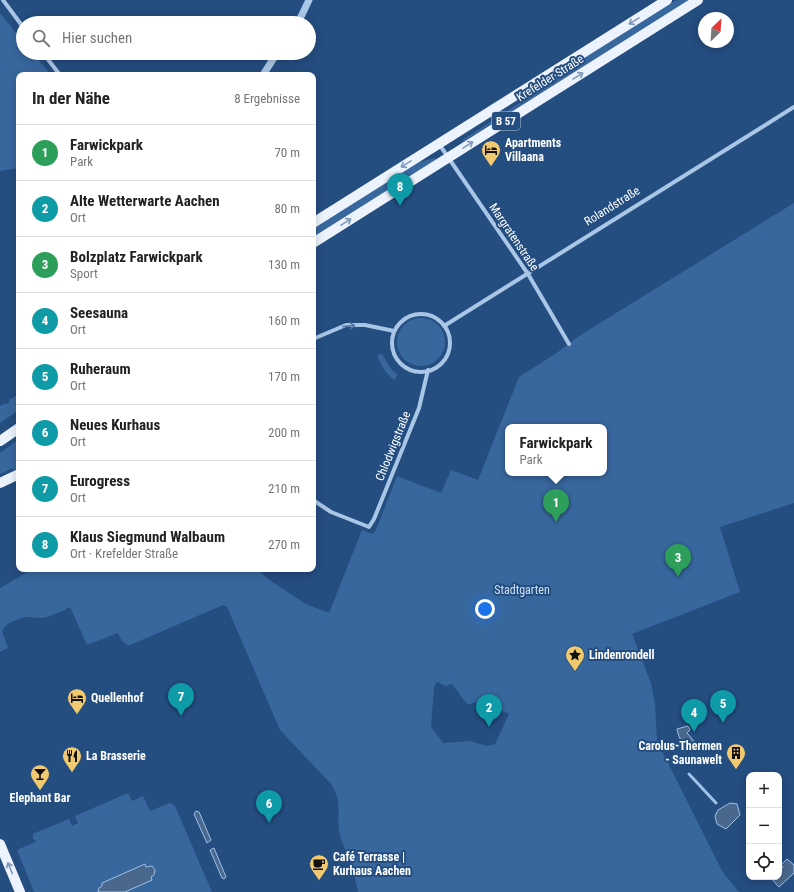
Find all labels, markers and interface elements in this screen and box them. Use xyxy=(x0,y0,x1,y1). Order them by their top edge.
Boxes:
north arrow xyxy=(698,12,734,48)
search box xyxy=(16,16,316,60)
one-way arrow xyxy=(628,16,639,25)
icon: search xyxy=(30,27,52,49)
text: Hier suchen xyxy=(62,29,132,47)
street label: Krefelder Straße xyxy=(514,52,586,104)
one-way arrow xyxy=(572,72,583,80)
text: In der Nähe xyxy=(32,88,110,108)
text: 8 Ergebnisse xyxy=(234,91,300,106)
road number: B 57 xyxy=(492,112,520,130)
text: Farwickpark xyxy=(70,136,143,154)
place label: Apartments Villaana xyxy=(505,136,562,164)
hotel icon: Apartments Villaana xyxy=(480,139,502,167)
one-way arrow xyxy=(462,141,474,149)
text: 1 xyxy=(42,145,48,160)
text: 70 m xyxy=(274,145,300,160)
text: Park xyxy=(70,154,93,169)
one-way arrow xyxy=(400,161,412,169)
pin: 8 xyxy=(387,173,413,206)
street label: Rolandstraße xyxy=(582,183,643,229)
text: Alte Wetterwarte Aachen xyxy=(70,192,220,210)
text: 2 xyxy=(42,201,48,216)
text: 80 m xyxy=(274,201,300,216)
street label: Margratenstraße xyxy=(486,201,542,274)
text: Ort xyxy=(70,210,86,225)
one-way arrow xyxy=(340,218,352,226)
text: Bolzplatz Farwickpark xyxy=(70,248,203,266)
text: 3 xyxy=(42,257,48,272)
text: 130 m xyxy=(268,257,300,272)
text: Sport xyxy=(70,266,98,281)
text: Seesauna xyxy=(70,304,128,322)
text: 4 xyxy=(42,313,48,328)
text: 160 m xyxy=(268,313,300,328)
text: Ort xyxy=(70,322,86,337)
one-way arrow xyxy=(343,322,356,330)
text: Ruheraum xyxy=(70,360,131,378)
text: 5 xyxy=(42,369,48,384)
text: 170 m xyxy=(268,369,300,384)
text: Ort xyxy=(70,378,86,393)
street label: Chlodwigstraße xyxy=(373,409,413,483)
text: Neues Kurhaus xyxy=(70,416,160,434)
popup xyxy=(505,424,607,476)
text: 6 xyxy=(42,425,48,440)
text: 200 m xyxy=(268,425,300,440)
text: Ort xyxy=(70,434,86,449)
text: Farwickpark xyxy=(519,434,593,452)
text: Park xyxy=(519,452,543,467)
text: Eurogress xyxy=(70,472,130,490)
text: 7 xyxy=(42,481,48,496)
text: 210 m xyxy=(268,481,300,496)
pin: 1 xyxy=(543,489,569,522)
text: Ort xyxy=(70,490,86,505)
text: Klaus Siegmund Walbaum xyxy=(70,528,225,546)
text: 8 xyxy=(42,537,48,552)
text: 270 m xyxy=(268,537,300,552)
pin: 3 xyxy=(665,544,691,577)
text: Ort · Krefelder Straße xyxy=(70,546,178,561)
park label: Stadtgarten xyxy=(494,583,550,597)
your location xyxy=(475,599,495,619)
place icon: Lindenrondell xyxy=(564,644,586,672)
place label: Lindenrondell xyxy=(589,648,655,662)
pin: 7 xyxy=(168,683,194,716)
hotel icon: Quellenhof xyxy=(66,687,88,715)
pin: 5 xyxy=(710,690,736,723)
place label: Quellenhof xyxy=(91,691,143,705)
pin: 2 xyxy=(476,694,502,727)
pin: 4 xyxy=(681,699,707,732)
place label: Carolus-Thermen - Saunawelt xyxy=(638,739,722,767)
building icon: Carolus-Thermen - Saunawelt xyxy=(725,742,747,770)
restaurant icon: La Brasserie xyxy=(61,745,83,773)
place label: La Brasserie xyxy=(86,749,146,763)
bar icon: Elephant Bar xyxy=(29,763,51,791)
map controls xyxy=(746,772,782,880)
button: + xyxy=(746,772,782,808)
pin: 6 xyxy=(256,790,282,823)
place label: Elephant Bar xyxy=(10,791,70,805)
button: − xyxy=(746,808,782,844)
button: locate xyxy=(746,844,782,880)
place label: Café Terrasse | Kurhaus Aachen xyxy=(333,850,411,878)
cafe icon: Café Terrasse | Kurhaus Aachen xyxy=(308,853,330,881)
one-way arrow xyxy=(6,863,13,875)

